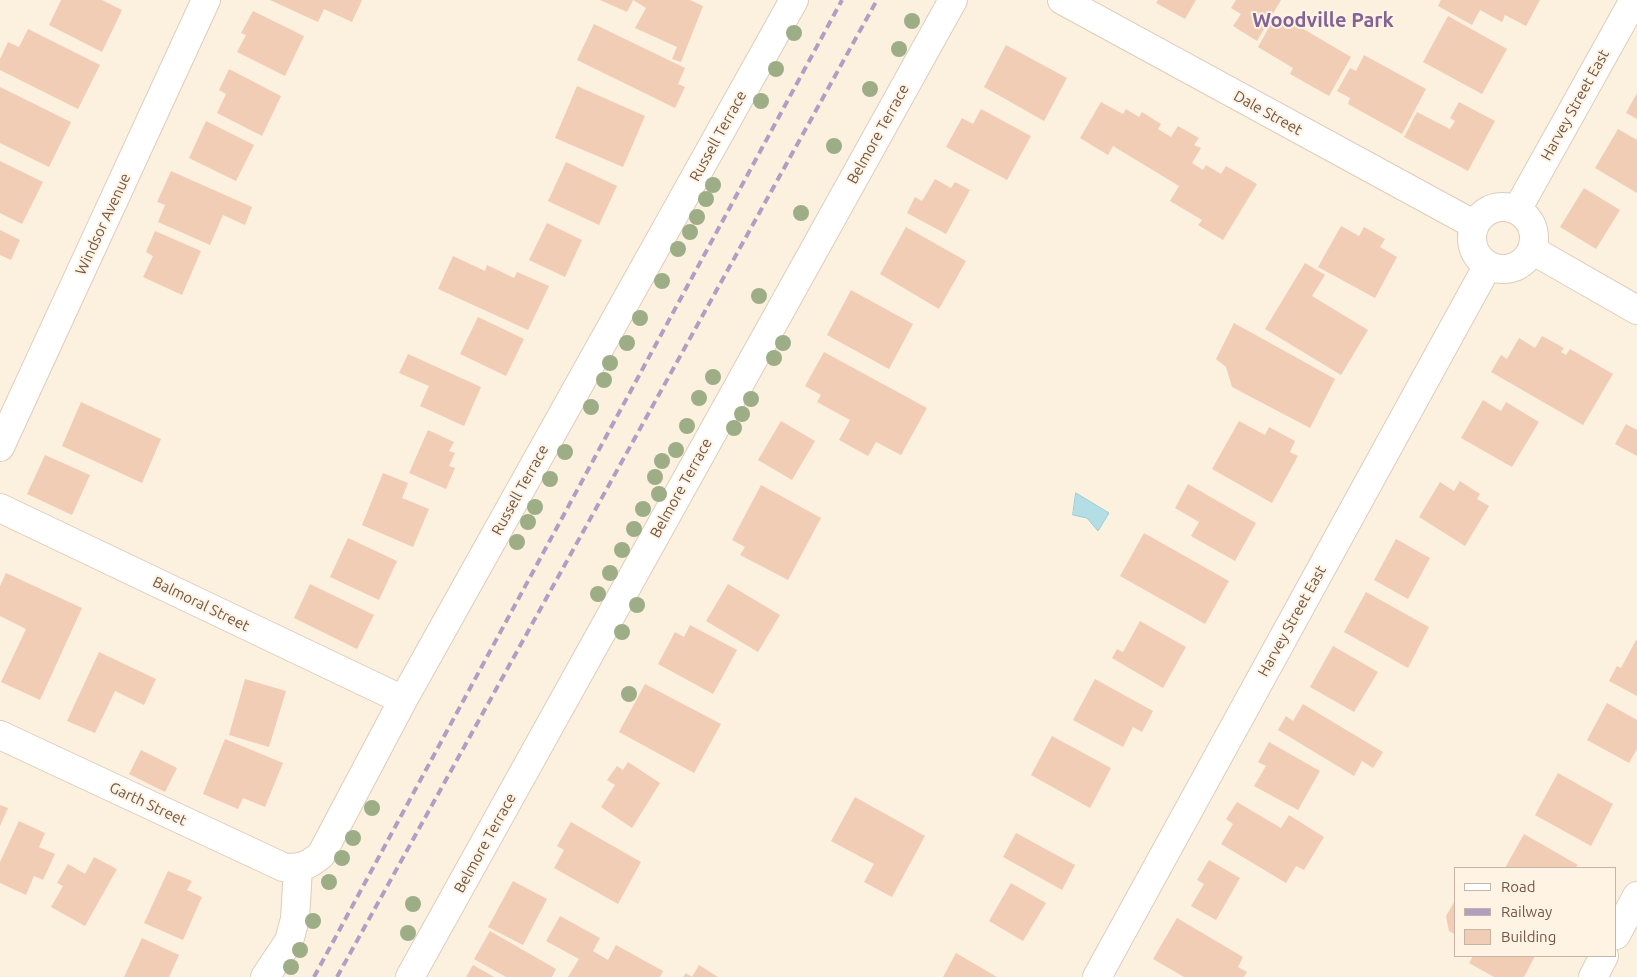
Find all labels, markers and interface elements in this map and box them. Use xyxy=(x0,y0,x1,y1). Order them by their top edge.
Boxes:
district label: Woodville Park xyxy=(1252,8,1394,32)
street label: Harvey Street East xyxy=(1537,46,1613,164)
street label: Belmore Terrace xyxy=(843,81,913,187)
street label: Dale Street xyxy=(1230,87,1306,139)
street label: Russell Terrace xyxy=(686,88,750,184)
street label: Windsor Avenue xyxy=(72,170,134,278)
street label: Belmore Terrace xyxy=(646,435,716,541)
street label: Russell Terrace xyxy=(488,442,552,538)
street label: Harvey Street East xyxy=(1254,562,1330,680)
street label: Balmoral Street xyxy=(150,573,252,635)
street label: Garth Street xyxy=(107,778,189,830)
street label: Belmore Terrace xyxy=(450,790,520,896)
legend xyxy=(1454,867,1617,957)
text: Road xyxy=(1501,878,1536,895)
text: Railway xyxy=(1501,903,1552,920)
text: Building xyxy=(1501,928,1556,945)

